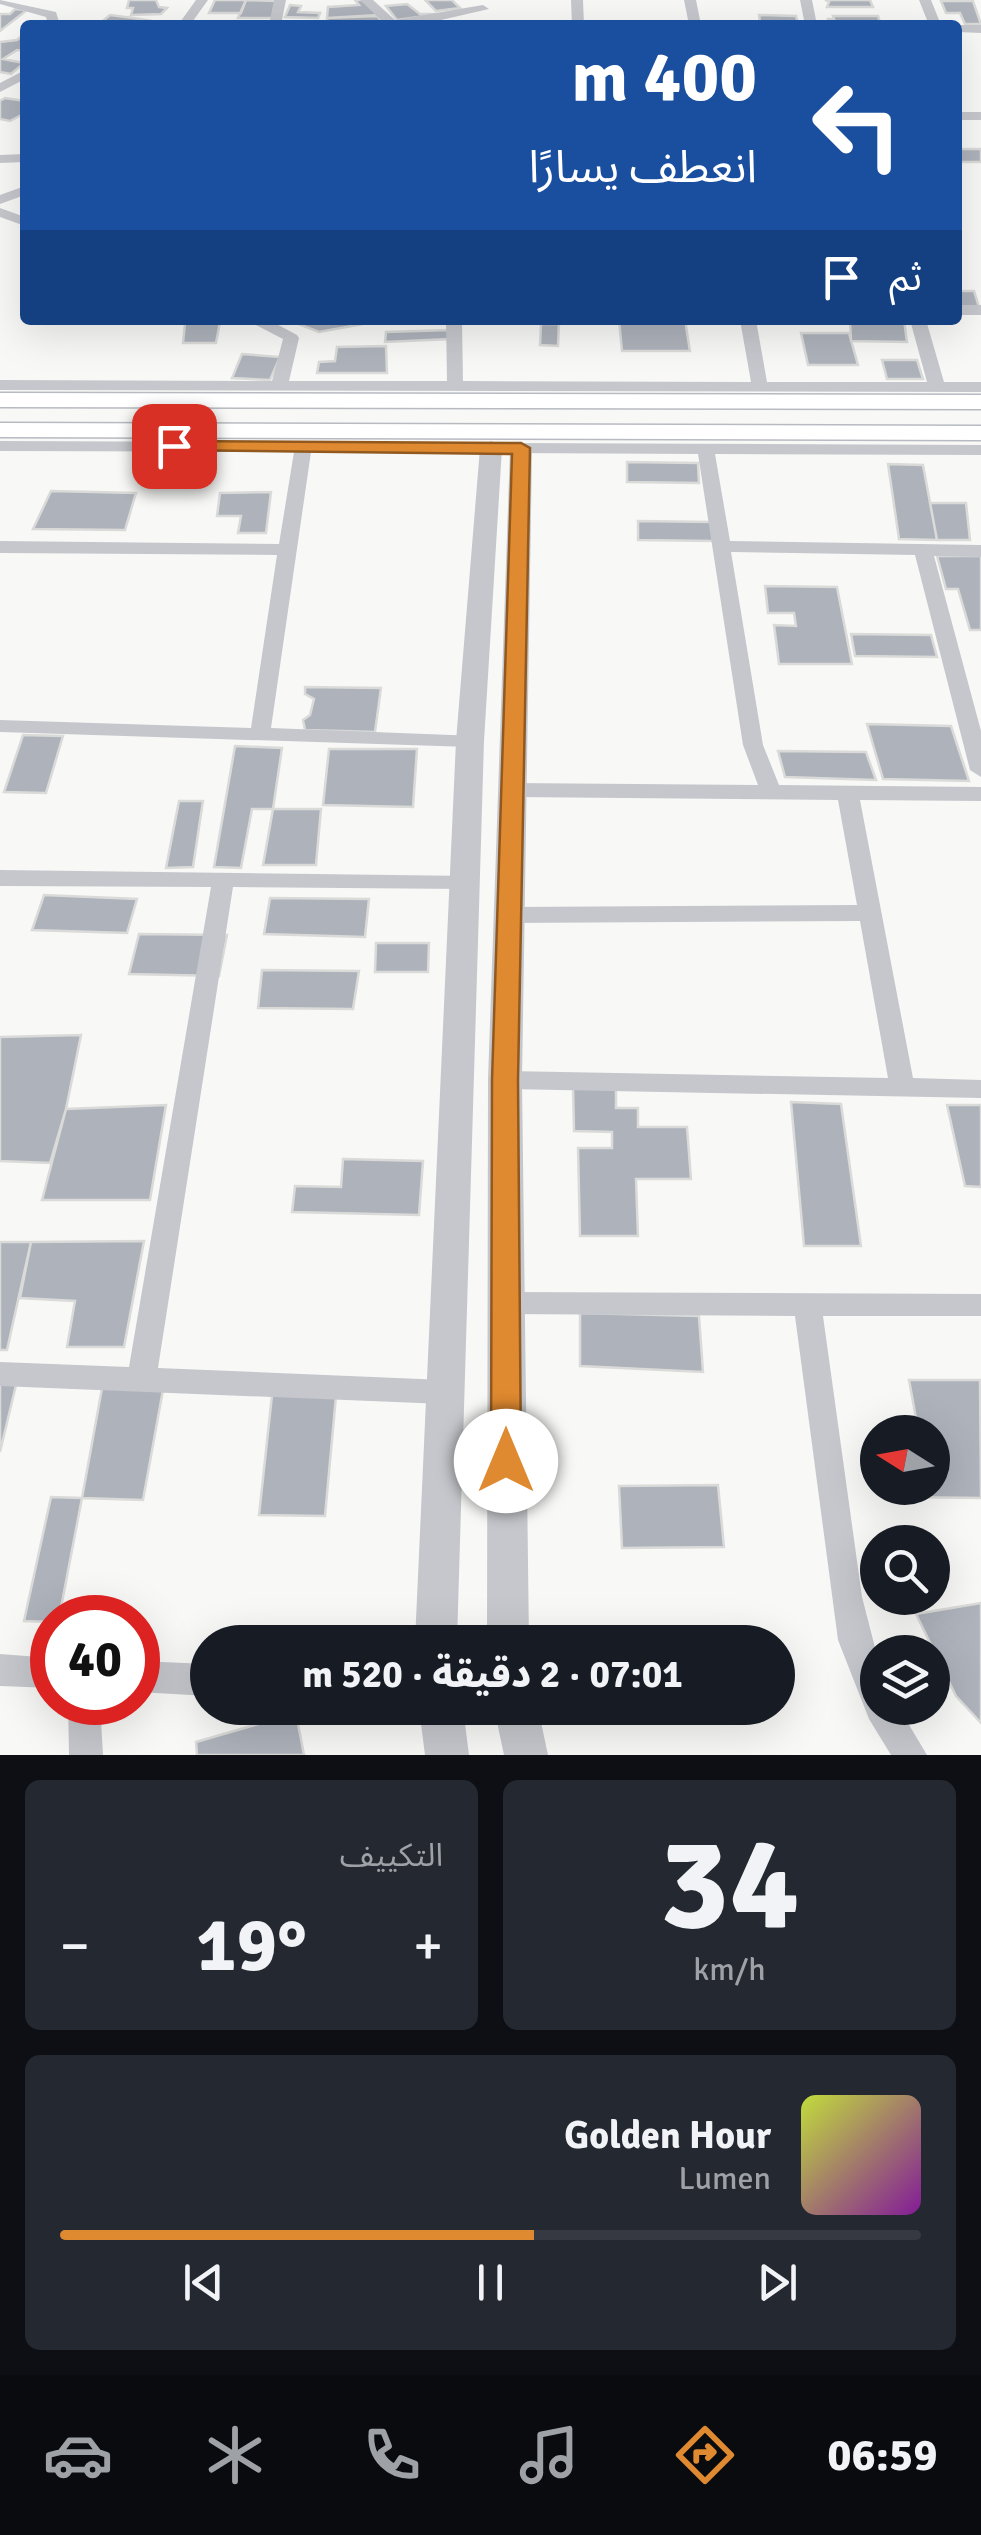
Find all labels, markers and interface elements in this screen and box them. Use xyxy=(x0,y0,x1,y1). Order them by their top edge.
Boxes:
text: 400 m xyxy=(572,34,757,120)
icon: left xyxy=(792,60,922,190)
text: انعطف يسارًا xyxy=(529,140,757,195)
icon: arrive xyxy=(814,250,869,305)
text: ثم xyxy=(889,254,922,301)
pin xyxy=(132,404,217,489)
icon: arrive xyxy=(147,419,202,474)
position arrow xyxy=(454,1409,558,1513)
north arrow xyxy=(860,1415,950,1505)
map controls xyxy=(860,1415,950,1725)
button: search xyxy=(860,1525,950,1615)
speed limit sign: 40 xyxy=(30,1595,160,1725)
button: layers xyxy=(860,1635,950,1725)
text: 07:01 · 2 دقيقة · 520 m xyxy=(302,1651,683,1698)
text: 34 xyxy=(659,1805,800,1965)
text: التكييف xyxy=(340,1836,443,1875)
text: 19° xyxy=(196,1899,307,1992)
text: − xyxy=(60,1912,90,1980)
text: + xyxy=(413,1912,443,1980)
text: km/h xyxy=(693,1950,766,1989)
text: Golden Hour xyxy=(564,2112,771,2159)
text: Lumen xyxy=(679,2159,771,2198)
icon: previous xyxy=(176,2255,231,2310)
icon: pause xyxy=(463,2255,518,2310)
icon: next xyxy=(750,2255,805,2310)
icon: car xyxy=(43,2420,113,2490)
icon: climate xyxy=(200,2420,270,2490)
icon: phone xyxy=(357,2420,427,2490)
icon: music xyxy=(514,2420,584,2490)
icon: directions xyxy=(670,2420,740,2490)
text: 06:59 xyxy=(827,2428,938,2483)

